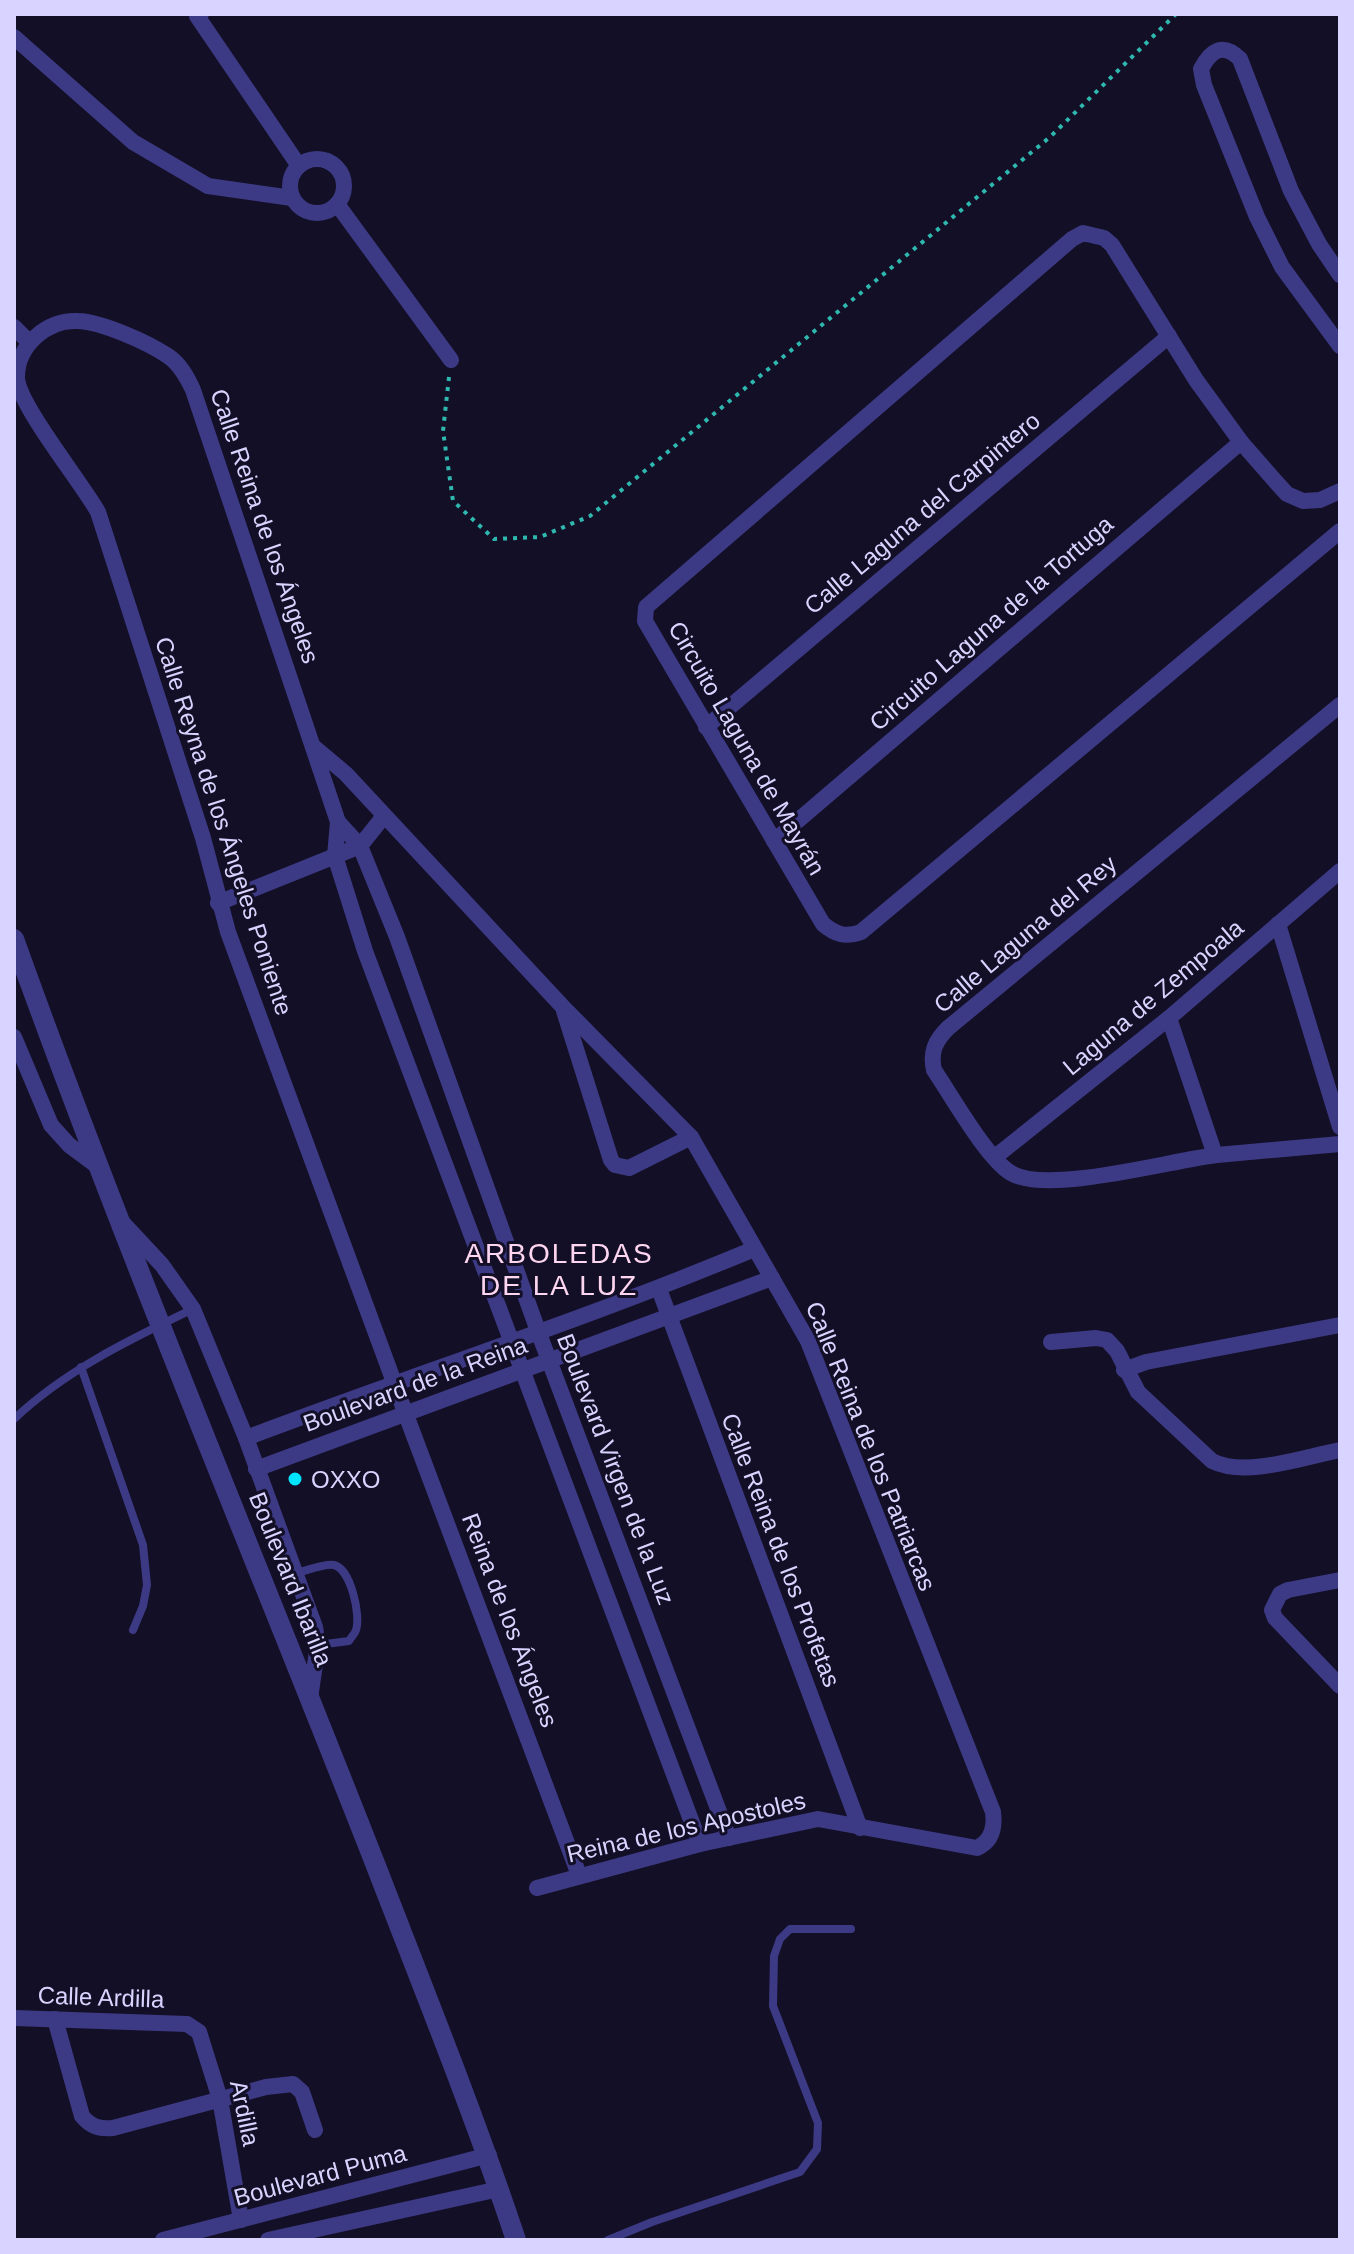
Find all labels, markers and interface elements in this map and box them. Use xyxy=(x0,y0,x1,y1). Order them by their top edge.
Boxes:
street label: Calle Reina de los Ángeles xyxy=(205,385,325,667)
street label: Calle Laguna del Carpintero xyxy=(799,407,1045,619)
street label: Circuito Laguna de la Tortuga xyxy=(864,510,1118,736)
street label: Circuito Laguna de Mayrán xyxy=(663,616,831,880)
street label: Calle Reyna de los Ángeles Poniente xyxy=(150,633,298,1019)
street label: Calle Laguna del Rey xyxy=(928,850,1122,1018)
street label: Laguna de Zempoala xyxy=(1057,913,1249,1080)
district label: ARBOLEDAS DE LA LUZ xyxy=(464,1238,654,1301)
street label: Calle Reina de los Patriarcas xyxy=(801,1297,941,1595)
street label: Boulevard Virgen de la Luz xyxy=(552,1330,680,1608)
street label: Boulevard de la Reina xyxy=(299,1331,531,1437)
street label: Calle Reina de los Profetas xyxy=(716,1409,846,1691)
place label: OXXO xyxy=(311,1466,380,1493)
marker: OXXO xyxy=(286,1470,304,1488)
street label: Boulevard Ibarilla xyxy=(244,1488,338,1671)
street label: Reina de los Ángeles xyxy=(457,1509,563,1731)
street label: Reina de los Apostoles xyxy=(564,1786,808,1868)
street label: Calle Ardilla xyxy=(37,1981,165,2013)
street label: Ardilla xyxy=(225,2078,265,2149)
street label: Boulevard Puma xyxy=(231,2139,410,2211)

